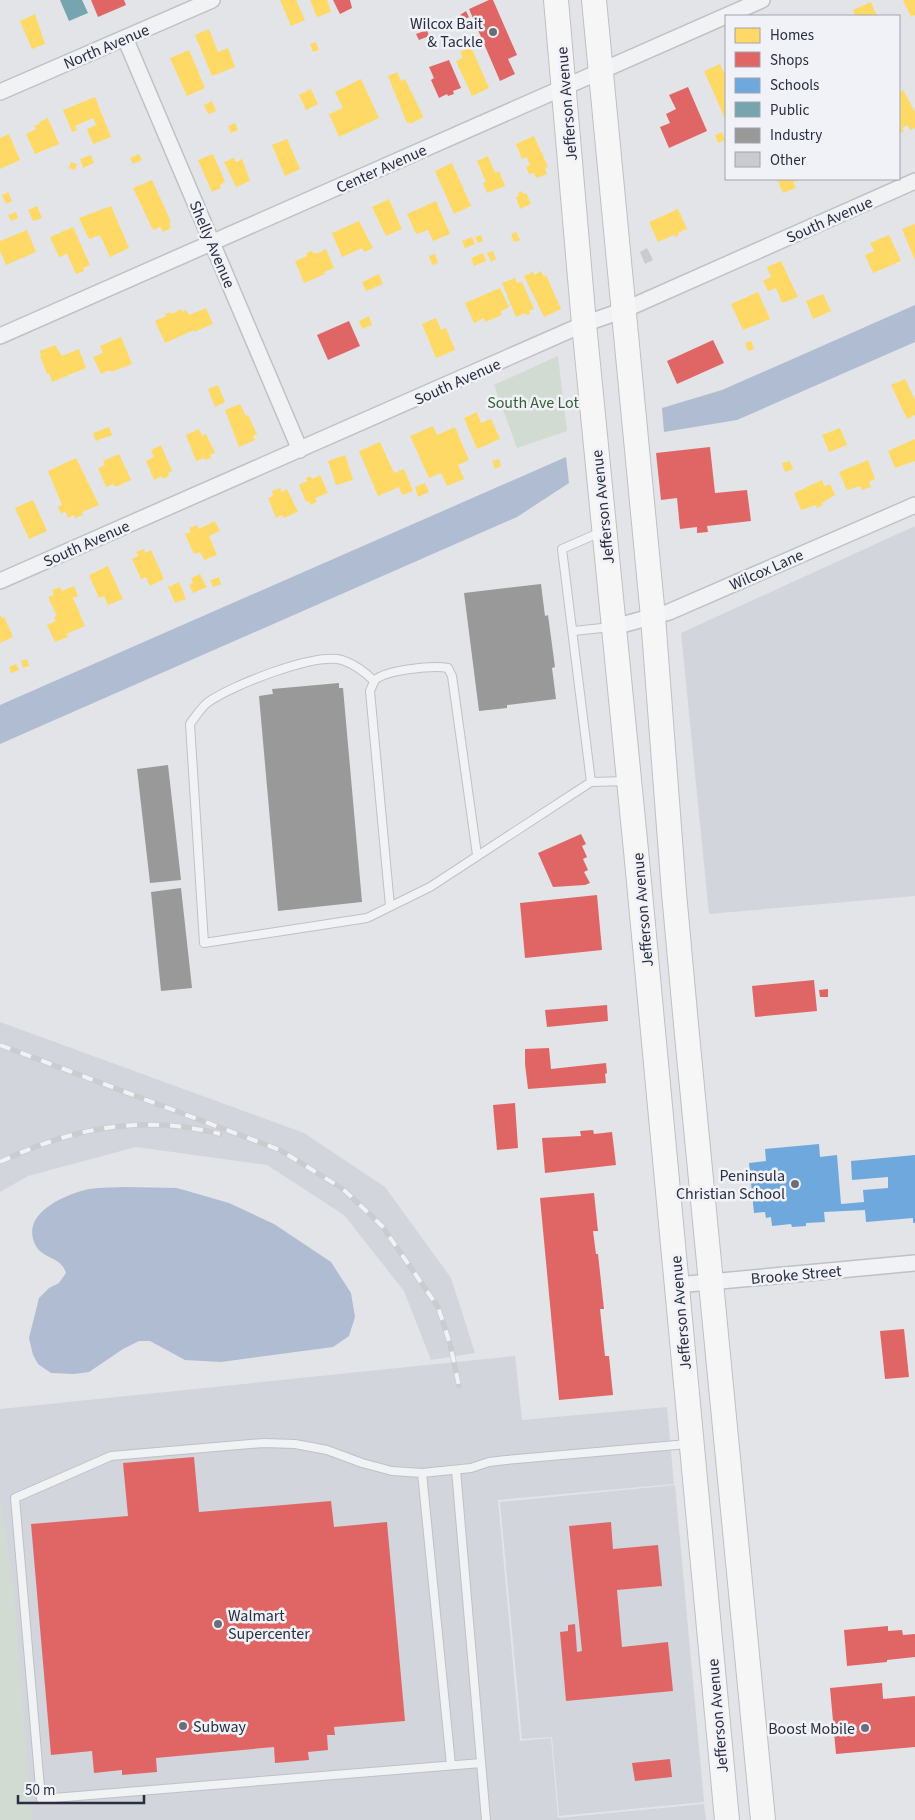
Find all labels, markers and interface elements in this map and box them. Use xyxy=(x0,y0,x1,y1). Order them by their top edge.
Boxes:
place label: Wilcox Bait & Tackle xyxy=(410,13,484,53)
legend xyxy=(725,15,900,180)
street label: North Avenue xyxy=(60,19,153,75)
text: Homes xyxy=(770,25,814,46)
marker: Wilcox Bait & Tackle xyxy=(487,26,499,38)
street label: Jefferson Avenue xyxy=(551,46,583,162)
text: Shops xyxy=(770,50,809,71)
text: Schools xyxy=(770,75,819,96)
text: Public xyxy=(770,100,809,121)
text: Industry xyxy=(770,125,822,146)
street label: Center Avenue xyxy=(333,139,430,199)
text: Other xyxy=(770,150,807,171)
street label: South Avenue xyxy=(783,191,876,249)
street label: Shelly Avenue xyxy=(184,197,240,292)
street label: South Avenue xyxy=(411,353,504,411)
park label: South Ave Lot xyxy=(487,392,579,414)
street label: Jefferson Avenue xyxy=(586,449,620,565)
street label: South Avenue xyxy=(40,515,133,573)
street label: Wilcox Lane xyxy=(726,544,807,596)
street label: Jefferson Avenue xyxy=(627,852,659,968)
place label: Peninsula Christian School xyxy=(676,1165,785,1205)
marker: Peninsula Christian School xyxy=(789,1178,801,1190)
street label: Jefferson Avenue xyxy=(665,1255,697,1371)
street label: Brooke Street xyxy=(750,1260,843,1290)
place label: Walmart Supercenter xyxy=(228,1605,310,1645)
marker: Walmart Supercenter xyxy=(212,1618,224,1630)
street label: Jefferson Avenue xyxy=(702,1658,734,1774)
place label: Subway xyxy=(193,1716,246,1738)
place label: Boost Mobile xyxy=(768,1718,855,1740)
marker: Subway xyxy=(177,1720,189,1732)
marker: Boost Mobile xyxy=(859,1722,871,1734)
scale bar xyxy=(18,1772,144,1804)
text: 50 m xyxy=(25,1780,55,1801)

